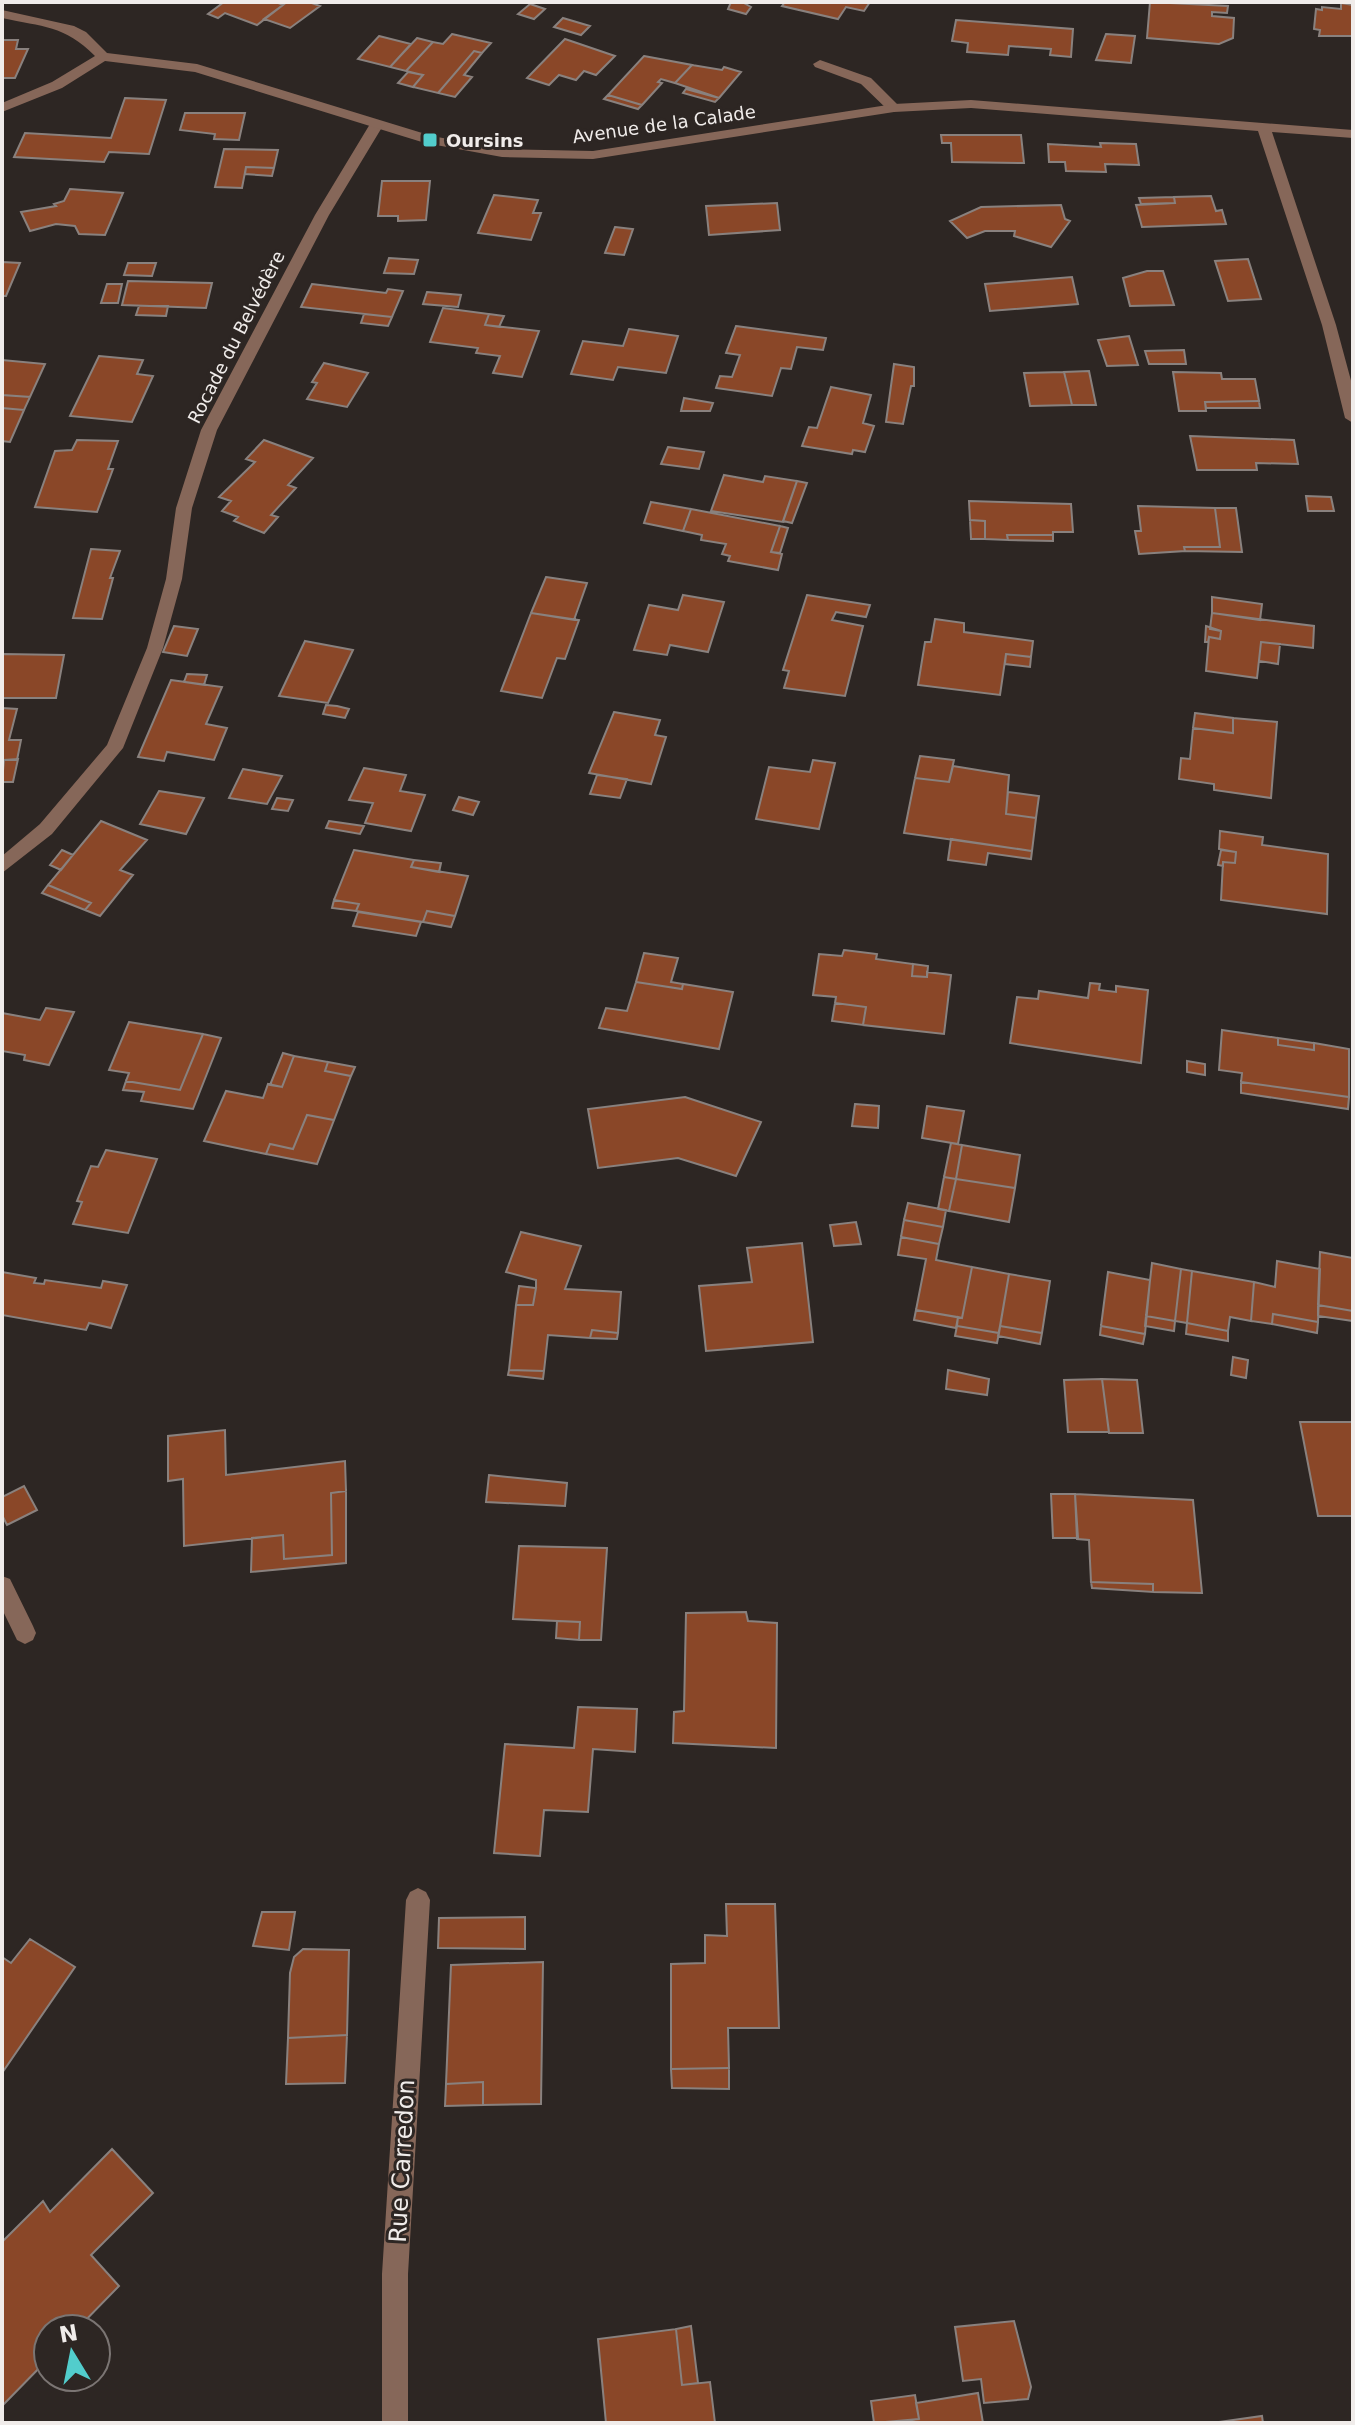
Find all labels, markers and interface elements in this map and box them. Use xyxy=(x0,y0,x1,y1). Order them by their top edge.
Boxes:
street label: Avenue de la Calade xyxy=(571,101,757,147)
place label: Oursins xyxy=(446,130,523,151)
marker: Oursins xyxy=(421,131,439,149)
street label: Rocade du Belvédère xyxy=(183,247,289,427)
street label: Rue Carredon xyxy=(384,2079,420,2243)
north arrow xyxy=(32,2313,112,2393)
text: N xyxy=(57,2320,80,2348)

